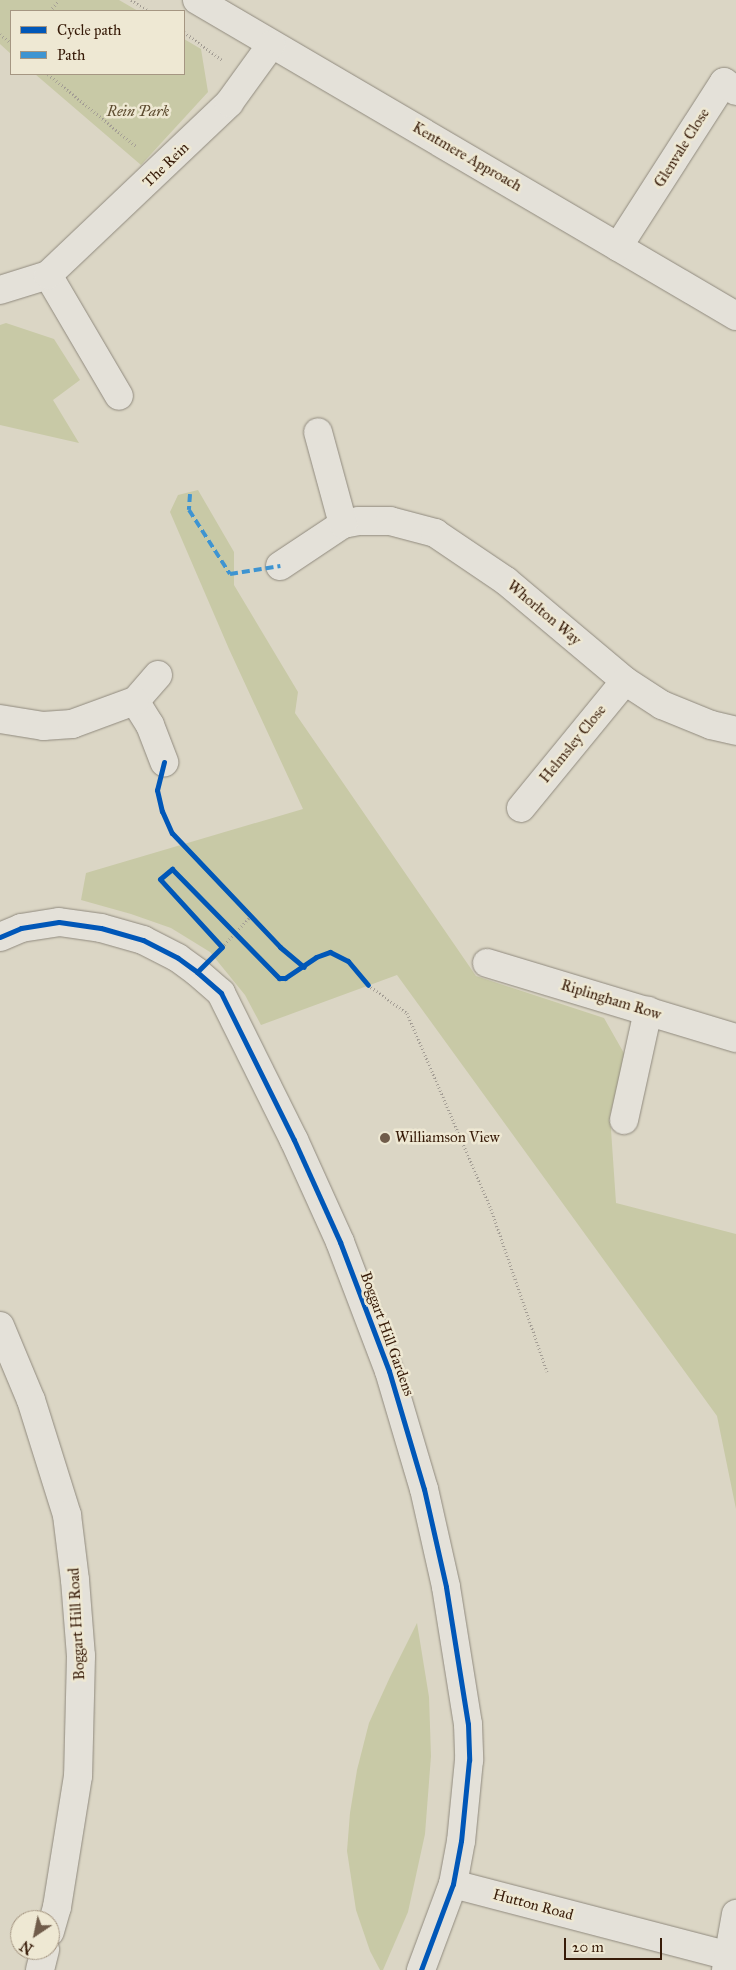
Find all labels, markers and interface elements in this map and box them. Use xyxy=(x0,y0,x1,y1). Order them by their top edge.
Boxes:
legend xyxy=(10,10,185,75)
text: Cycle path xyxy=(57,21,121,39)
text: Path xyxy=(57,46,85,64)
park label: Rein Park xyxy=(107,103,169,121)
street label: Glenvale Close xyxy=(651,105,713,191)
street label: Kentmere Approach xyxy=(409,118,525,196)
street label: The Rein xyxy=(139,139,193,191)
street label: Whorlton Way xyxy=(503,577,585,649)
street label: Helmsley Close xyxy=(536,701,610,787)
street label: Riplingham Row xyxy=(559,976,663,1024)
place label: Williamson View xyxy=(395,1129,500,1147)
marker: Williamson View xyxy=(379,1132,391,1144)
street label: Boggart Hill Gardens xyxy=(356,1269,418,1399)
street label: Boggart Hill Road xyxy=(65,1567,89,1681)
street label: Hutton Road xyxy=(491,1886,575,1924)
north arrow xyxy=(10,1910,60,1960)
scale bar xyxy=(566,1928,664,1960)
text: N xyxy=(17,1937,37,1957)
text: 20 m xyxy=(572,1938,604,1956)

